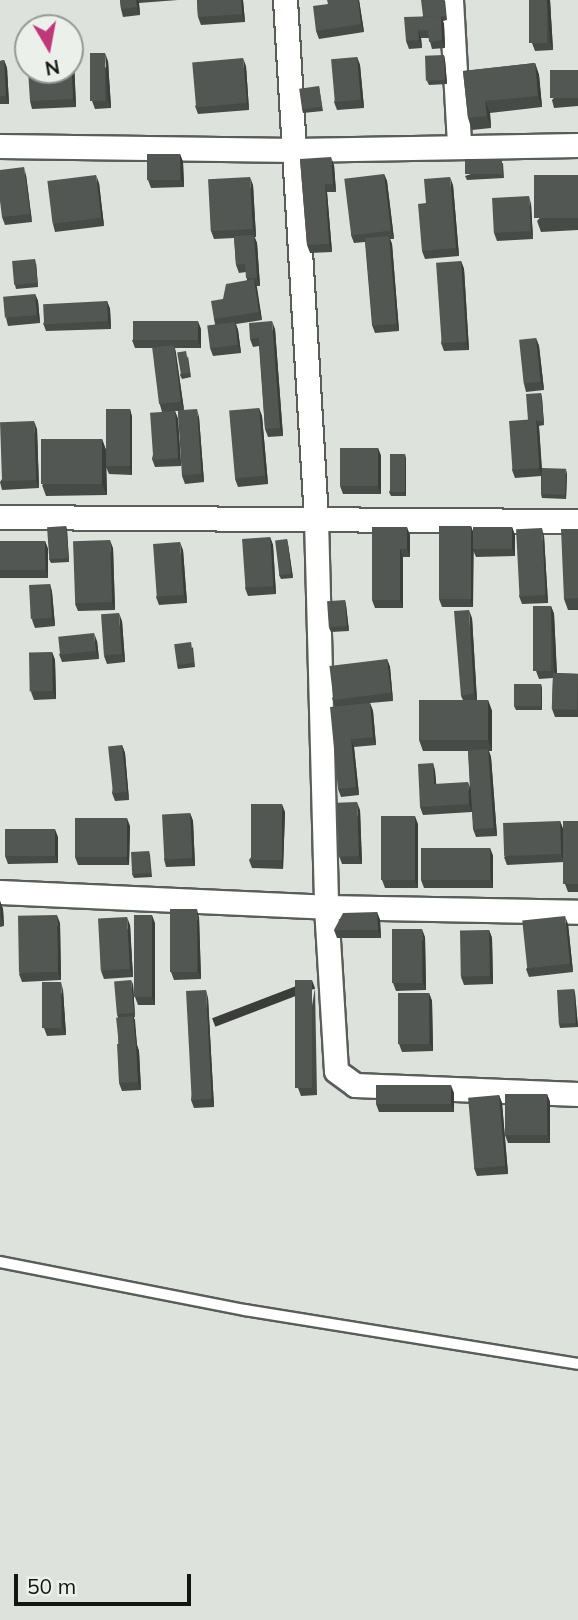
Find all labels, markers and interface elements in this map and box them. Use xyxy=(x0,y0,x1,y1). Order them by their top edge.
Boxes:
north arrow xyxy=(14,14,84,84)
text: N xyxy=(43,55,61,81)
scale bar xyxy=(18,1560,194,1604)
text: 50 m xyxy=(27,1573,76,1599)

